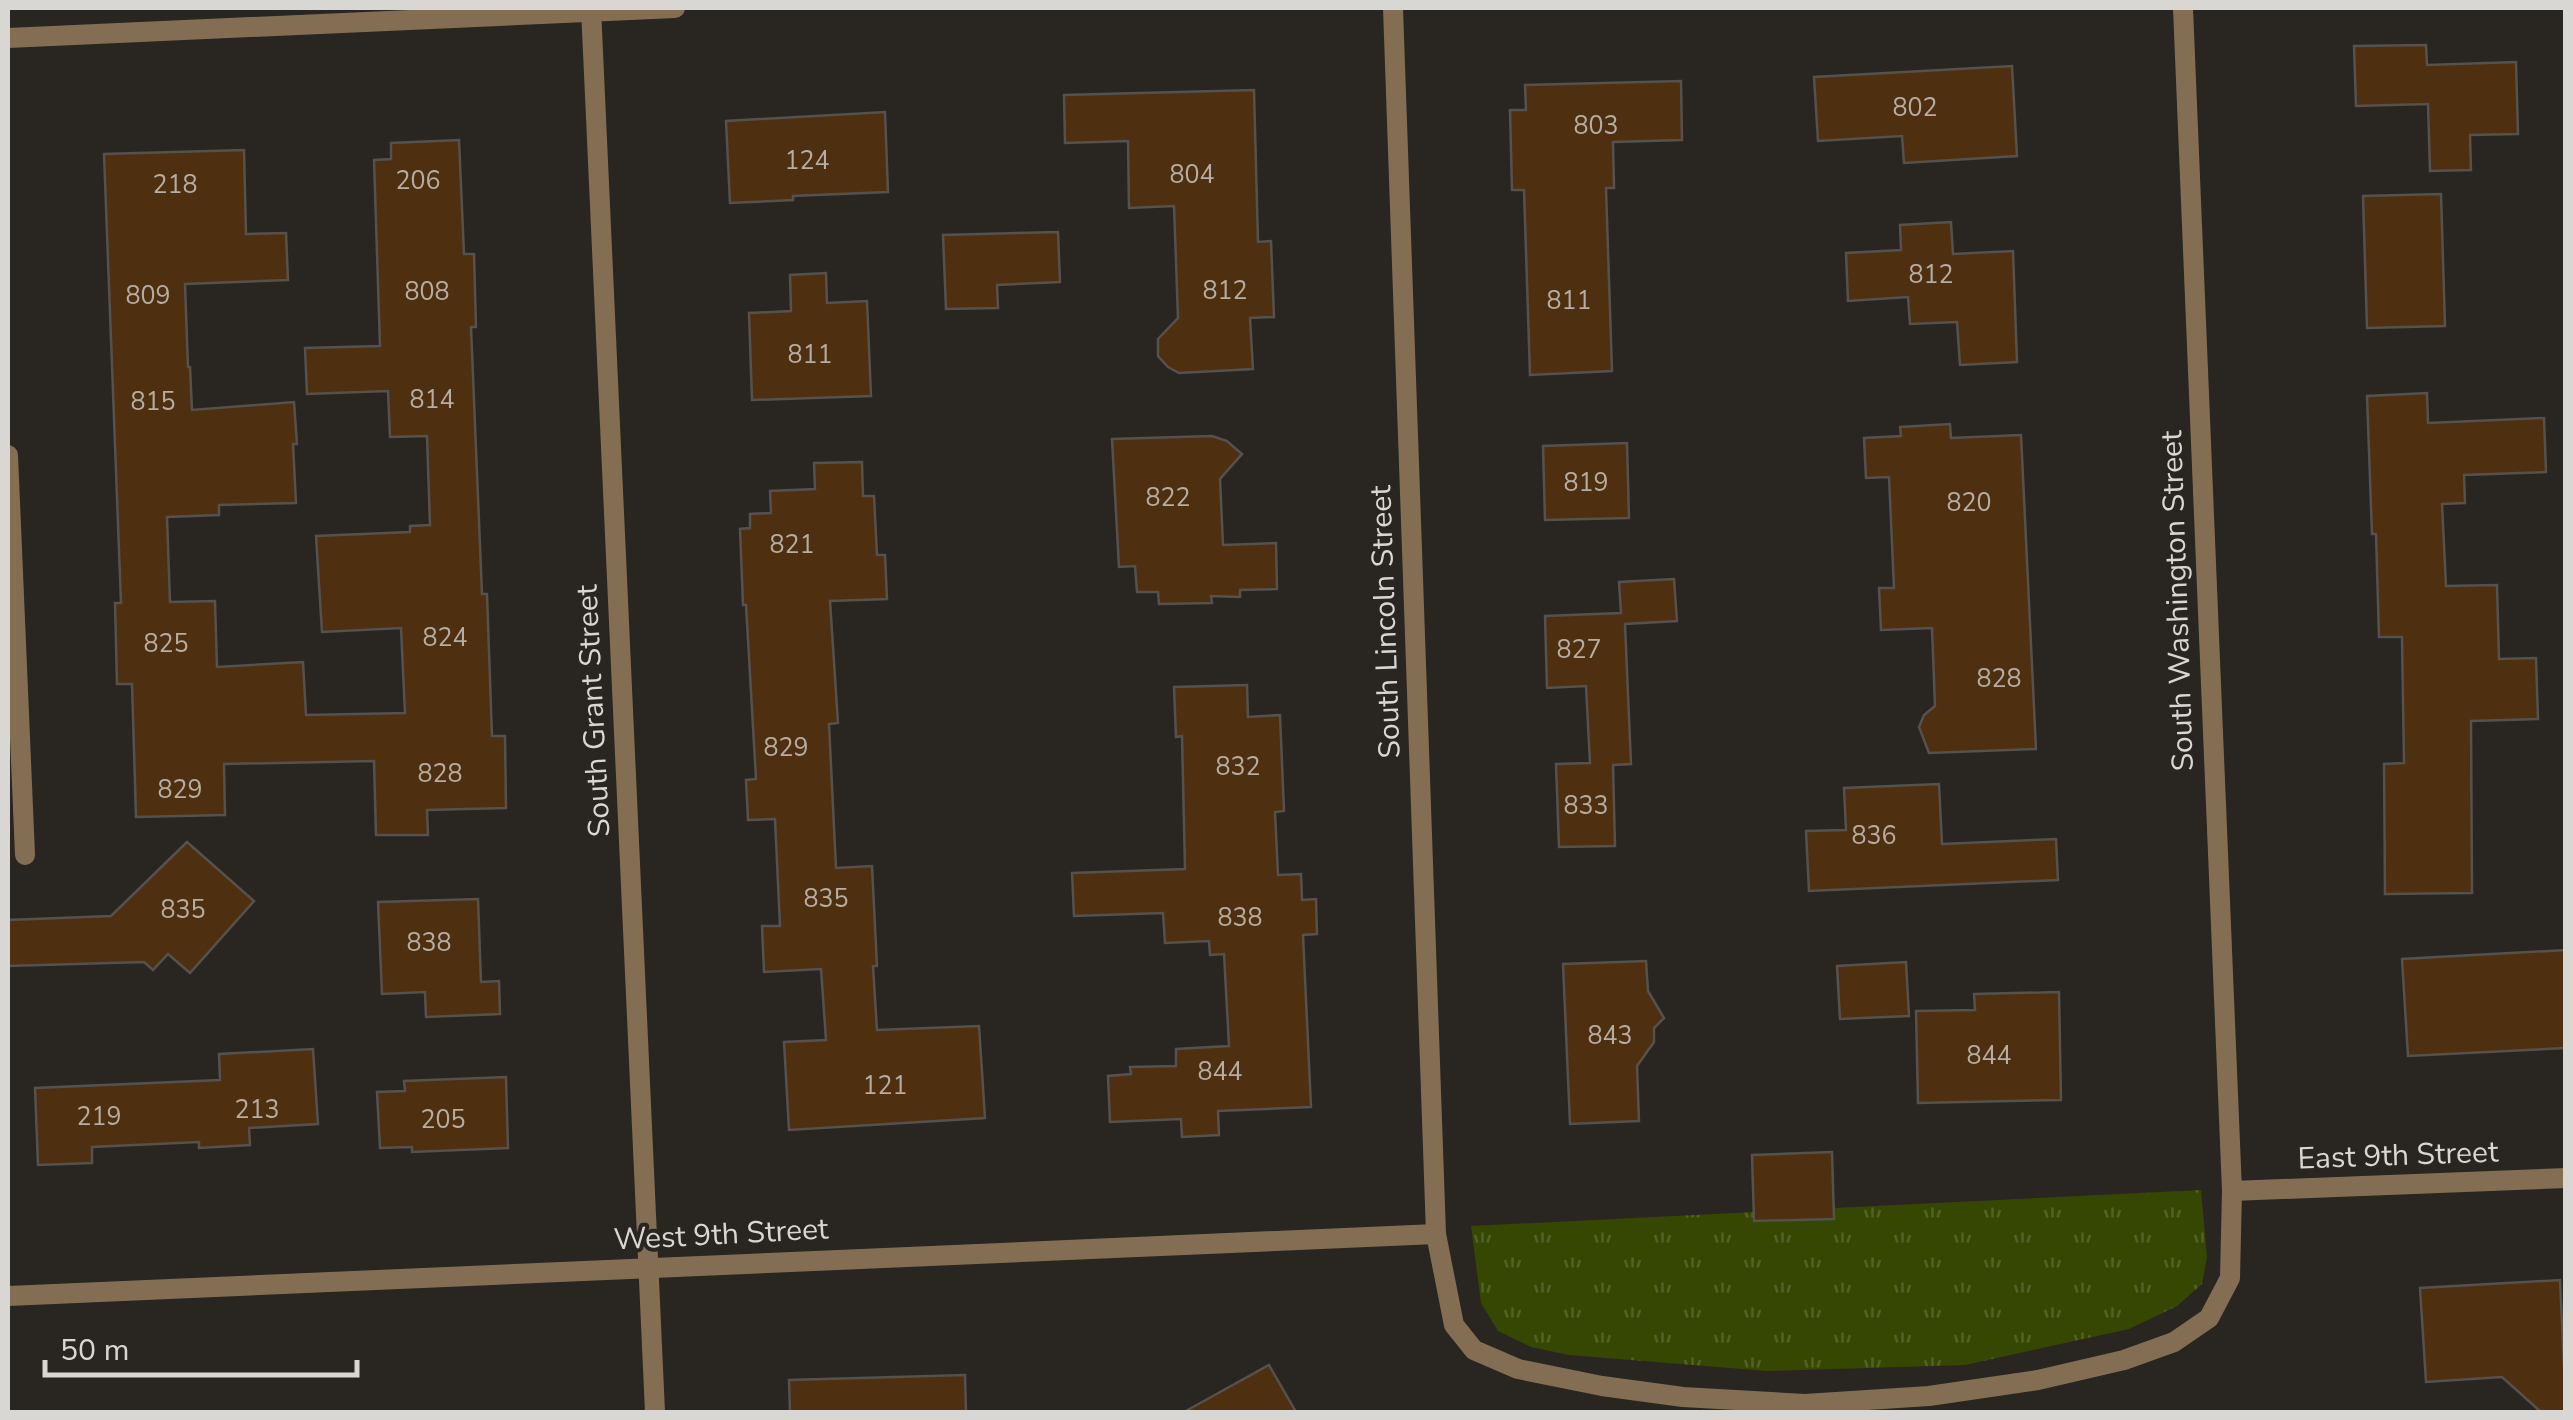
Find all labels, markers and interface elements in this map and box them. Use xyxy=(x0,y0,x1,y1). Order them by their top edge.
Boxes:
house number: 802 xyxy=(1892,91,1938,125)
house number: 803 xyxy=(1573,109,1619,143)
house number: 124 xyxy=(784,144,830,178)
house number: 804 xyxy=(1169,158,1215,192)
house number: 206 xyxy=(395,164,441,198)
house number: 218 xyxy=(152,168,198,202)
house number: 812 xyxy=(1908,258,1954,292)
house number: 812 xyxy=(1202,274,1248,308)
house number: 808 xyxy=(404,275,450,309)
house number: 809 xyxy=(125,279,171,313)
house number: 811 xyxy=(1546,284,1592,318)
house number: 811 xyxy=(787,338,833,372)
house number: 814 xyxy=(409,383,455,417)
house number: 815 xyxy=(130,385,176,419)
street label: South Washington Street xyxy=(2151,429,2204,772)
house number: 819 xyxy=(1563,466,1609,500)
house number: 822 xyxy=(1145,481,1191,515)
street label: South Lincoln Street xyxy=(1360,484,1411,759)
house number: 820 xyxy=(1946,486,1992,520)
house number: 821 xyxy=(769,528,815,562)
street label: South Grant Street xyxy=(566,583,621,838)
house number: 824 xyxy=(422,621,468,655)
house number: 825 xyxy=(143,627,189,661)
house number: 827 xyxy=(1556,633,1602,667)
house number: 828 xyxy=(1976,662,2022,696)
house number: 829 xyxy=(763,731,809,765)
house number: 832 xyxy=(1215,750,1261,784)
house number: 828 xyxy=(417,757,463,791)
house number: 829 xyxy=(157,773,203,807)
house number: 833 xyxy=(1563,789,1609,823)
house number: 836 xyxy=(1851,819,1897,853)
house number: 835 xyxy=(803,882,849,916)
house number: 835 xyxy=(160,893,206,927)
house number: 838 xyxy=(1217,901,1263,935)
house number: 838 xyxy=(406,926,452,960)
house number: 843 xyxy=(1587,1019,1633,1053)
house number: 844 xyxy=(1966,1039,2012,1073)
house number: 844 xyxy=(1197,1055,1243,1089)
house number: 121 xyxy=(862,1069,908,1103)
house number: 213 xyxy=(234,1093,280,1127)
house number: 219 xyxy=(76,1100,122,1134)
house number: 205 xyxy=(420,1103,466,1137)
street label: East 9th Street xyxy=(2297,1131,2500,1179)
street label: West 9th Street xyxy=(613,1208,830,1261)
scale bar xyxy=(45,1315,358,1377)
text: 50 m xyxy=(60,1330,129,1371)

